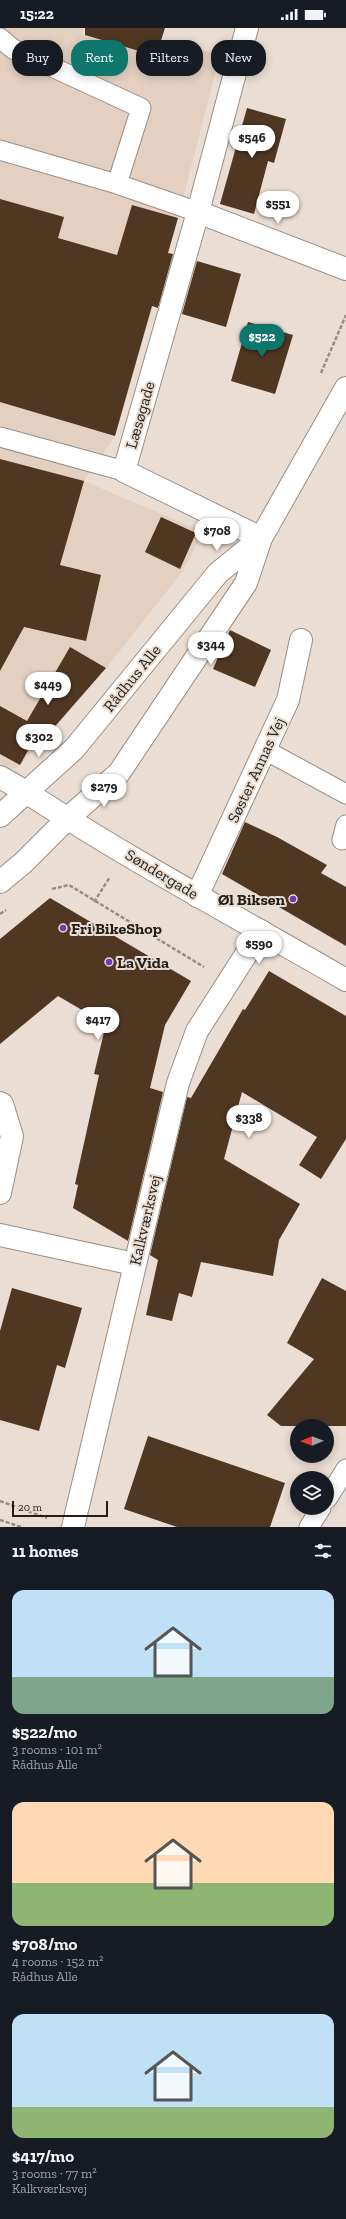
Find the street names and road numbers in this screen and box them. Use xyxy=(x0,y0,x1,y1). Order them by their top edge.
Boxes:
street label: Læsøgade xyxy=(121,379,159,451)
street label: Rådhus Alle xyxy=(99,641,165,715)
street label: Søster Annas Vej xyxy=(223,714,289,826)
street label: Søndergade xyxy=(122,845,202,903)
street label: Kalkværksvej xyxy=(125,1173,165,1267)

